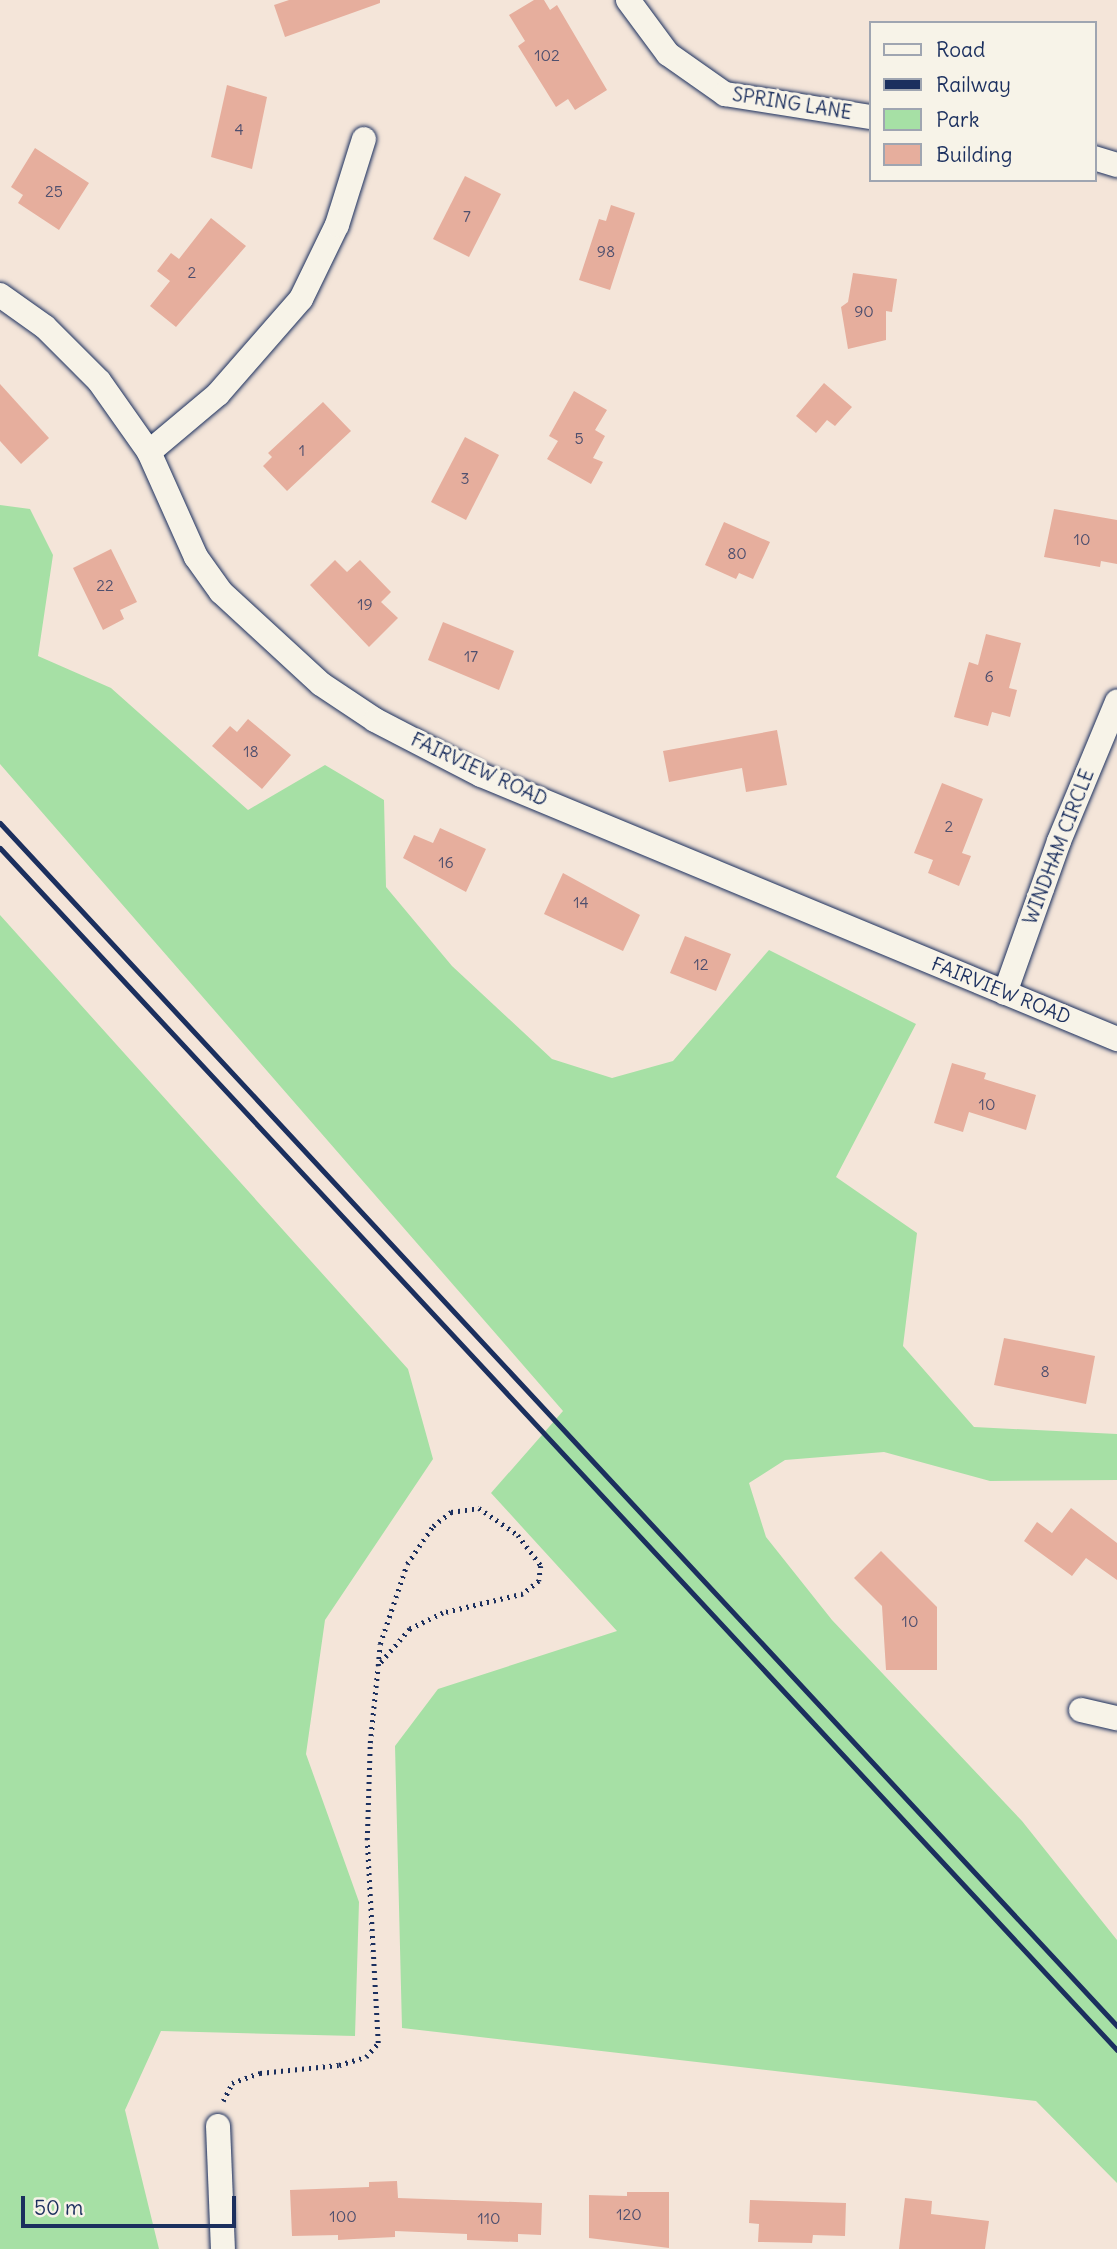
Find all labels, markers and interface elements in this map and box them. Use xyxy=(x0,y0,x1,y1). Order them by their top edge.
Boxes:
legend xyxy=(869,21,1096,182)
text: Road xyxy=(936,36,985,63)
house number: 102 xyxy=(534,45,560,65)
text: Railway xyxy=(936,71,1011,98)
street label: SPRING LANE xyxy=(731,83,853,125)
text: Park xyxy=(936,106,979,133)
house number: 4 xyxy=(234,119,244,139)
text: Building xyxy=(936,141,1012,168)
house number: 25 xyxy=(45,181,63,201)
house number: 7 xyxy=(463,206,471,226)
house number: 98 xyxy=(597,241,615,261)
house number: 2 xyxy=(188,262,196,282)
house number: 90 xyxy=(854,301,874,321)
house number: 5 xyxy=(574,428,584,448)
house number: 1 xyxy=(299,440,305,460)
house number: 3 xyxy=(460,468,470,488)
house number: 10 xyxy=(1074,529,1090,549)
house number: 80 xyxy=(727,543,747,563)
house number: 22 xyxy=(96,575,114,595)
house number: 19 xyxy=(357,594,373,614)
house number: 17 xyxy=(464,646,478,666)
house number: 6 xyxy=(984,666,994,686)
street label: FAIRVIEW ROAD xyxy=(407,728,551,812)
house number: 18 xyxy=(243,741,259,761)
street label: WINDHAM CIRCLE xyxy=(1019,766,1099,928)
house number: 2 xyxy=(945,816,953,836)
house number: 16 xyxy=(438,852,454,872)
house number: 14 xyxy=(573,892,589,912)
street label: FAIRVIEW ROAD xyxy=(928,953,1074,1029)
house number: 12 xyxy=(693,954,709,974)
house number: 10 xyxy=(979,1094,995,1114)
house number: 8 xyxy=(1040,1361,1050,1381)
house number: 10 xyxy=(902,1611,918,1631)
scale bar xyxy=(24,2182,240,2226)
text: 50 m xyxy=(34,2194,83,2221)
house number: 120 xyxy=(616,2204,642,2224)
house number: 100 xyxy=(329,2206,357,2226)
house number: 110 xyxy=(477,2208,501,2228)

